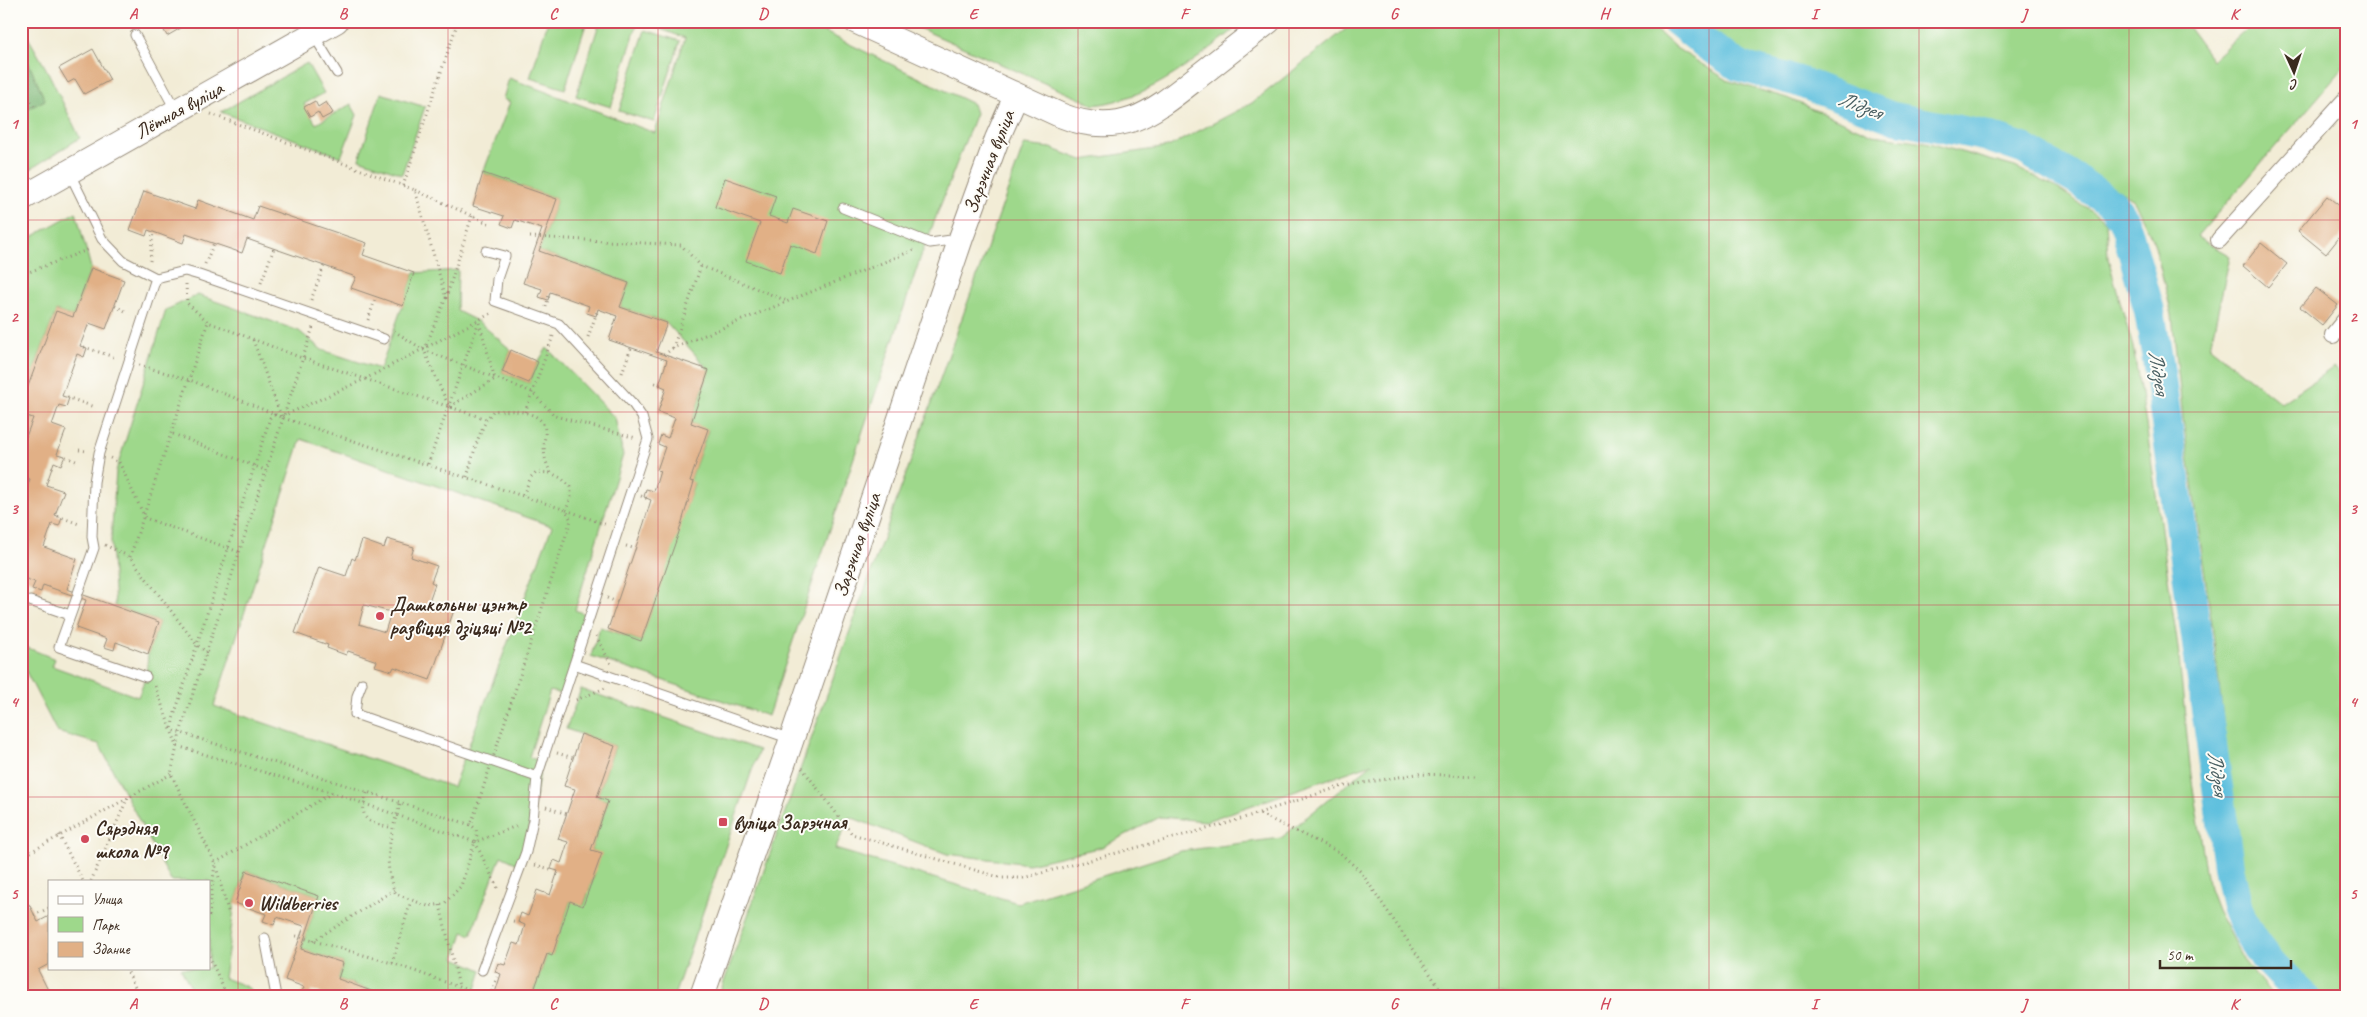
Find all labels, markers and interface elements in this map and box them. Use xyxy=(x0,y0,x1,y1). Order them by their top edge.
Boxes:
text: A xyxy=(129,4,139,24)
text: B xyxy=(339,4,349,24)
text: C xyxy=(549,4,559,24)
text: D xyxy=(758,4,769,24)
text: E xyxy=(969,4,980,24)
text: F xyxy=(1180,4,1191,24)
text: G xyxy=(1390,4,1400,24)
text: H xyxy=(1599,4,1611,24)
text: I xyxy=(1811,4,1821,24)
text: J xyxy=(2020,4,2029,24)
text: K xyxy=(2230,4,2242,24)
north arrow xyxy=(2270,48,2320,98)
street label: Лётная вуліца xyxy=(131,75,229,144)
text: С xyxy=(2289,76,2299,93)
water label: Лідзея xyxy=(1835,85,1888,126)
street label: Зарэчная вуліца xyxy=(958,106,1021,217)
text: 1 xyxy=(10,114,19,134)
text: 1 xyxy=(2349,114,2358,134)
text: 2 xyxy=(10,307,19,327)
text: 2 xyxy=(2349,307,2358,327)
water label: Лідзея xyxy=(2143,348,2176,399)
street label: Зарэчная вуліца xyxy=(828,488,887,600)
text: 3 xyxy=(10,499,19,519)
text: 3 xyxy=(2349,499,2358,519)
place label: Дашкольны цэнтр развіцця дзіцяці №2 xyxy=(390,592,533,641)
marker: Дашкольны цэнтр развіцця дзіцяці №2 xyxy=(374,610,386,622)
text: 4 xyxy=(10,692,19,712)
text: 4 xyxy=(2349,692,2358,712)
water label: Лідзея xyxy=(2202,749,2234,800)
place label: вуліца Зарэчная xyxy=(733,810,848,835)
place label: Сярэдняя школа №9 xyxy=(95,816,170,864)
marker: вуліца Зарэчная xyxy=(717,816,729,828)
marker: Сярэдняя школа №9 xyxy=(79,833,91,845)
legend xyxy=(48,880,210,970)
text: 5 xyxy=(11,884,20,904)
text: 5 xyxy=(2350,884,2359,904)
text: Улица xyxy=(92,890,123,909)
place label: Wildberries xyxy=(259,891,339,916)
marker: Wildberries xyxy=(243,897,255,909)
text: Парк xyxy=(92,916,120,935)
scale bar xyxy=(2160,937,2291,969)
text: Здание xyxy=(92,940,131,959)
text: 50 m xyxy=(2167,946,2194,965)
text: A xyxy=(129,994,139,1014)
text: B xyxy=(339,994,349,1014)
text: C xyxy=(549,994,559,1014)
text: D xyxy=(758,994,769,1014)
text: E xyxy=(969,994,980,1014)
text: F xyxy=(1180,994,1191,1014)
text: G xyxy=(1390,994,1400,1014)
text: H xyxy=(1599,994,1611,1014)
text: I xyxy=(1811,994,1821,1014)
text: J xyxy=(2020,994,2029,1014)
text: K xyxy=(2230,994,2242,1014)

